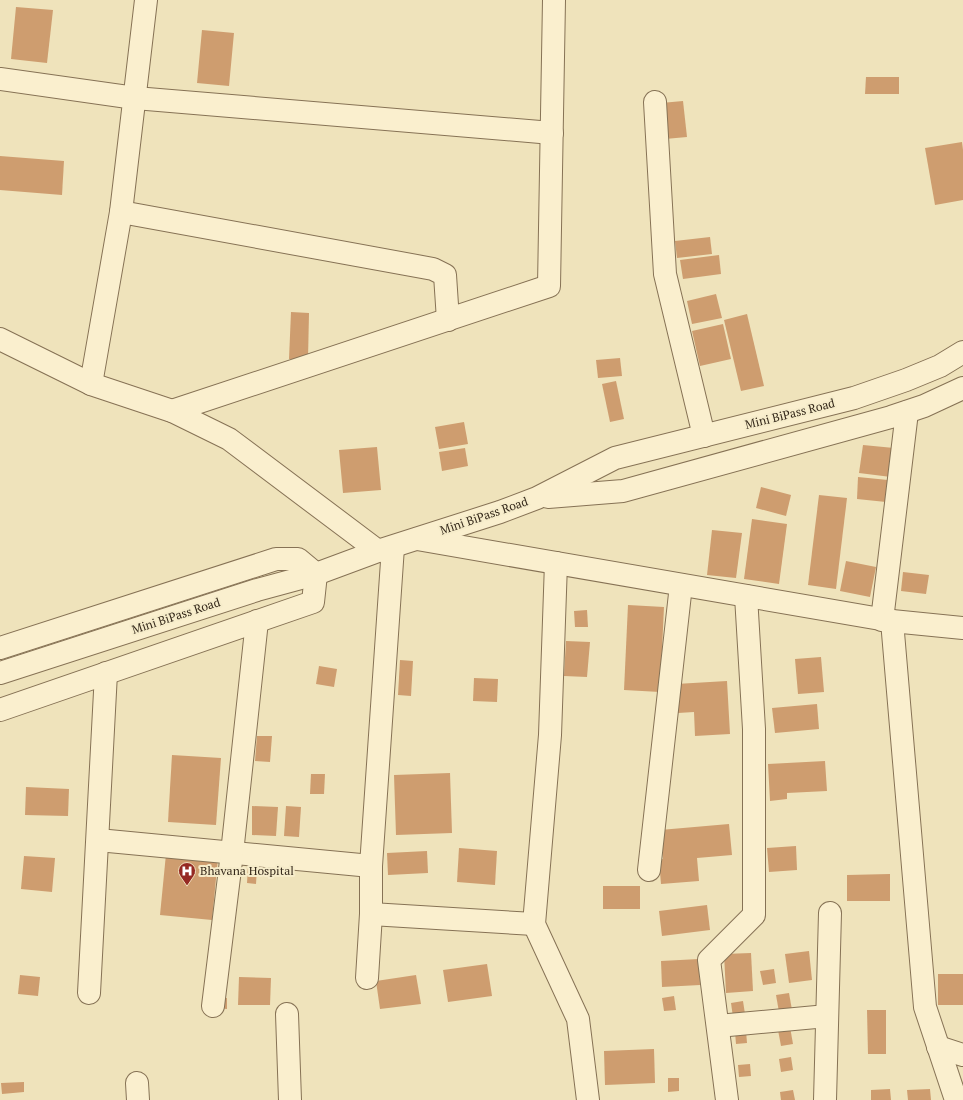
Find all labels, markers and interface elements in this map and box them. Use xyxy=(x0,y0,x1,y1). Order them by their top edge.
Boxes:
street label: Mini BiPass Road xyxy=(743,395,837,432)
street label: Mini BiPass Road xyxy=(438,493,530,538)
street label: Mini BiPass Road xyxy=(130,594,222,637)
hospital icon: Bhavana Hospital xyxy=(177,861,197,886)
place label: Bhavana Hospital xyxy=(200,863,294,878)

